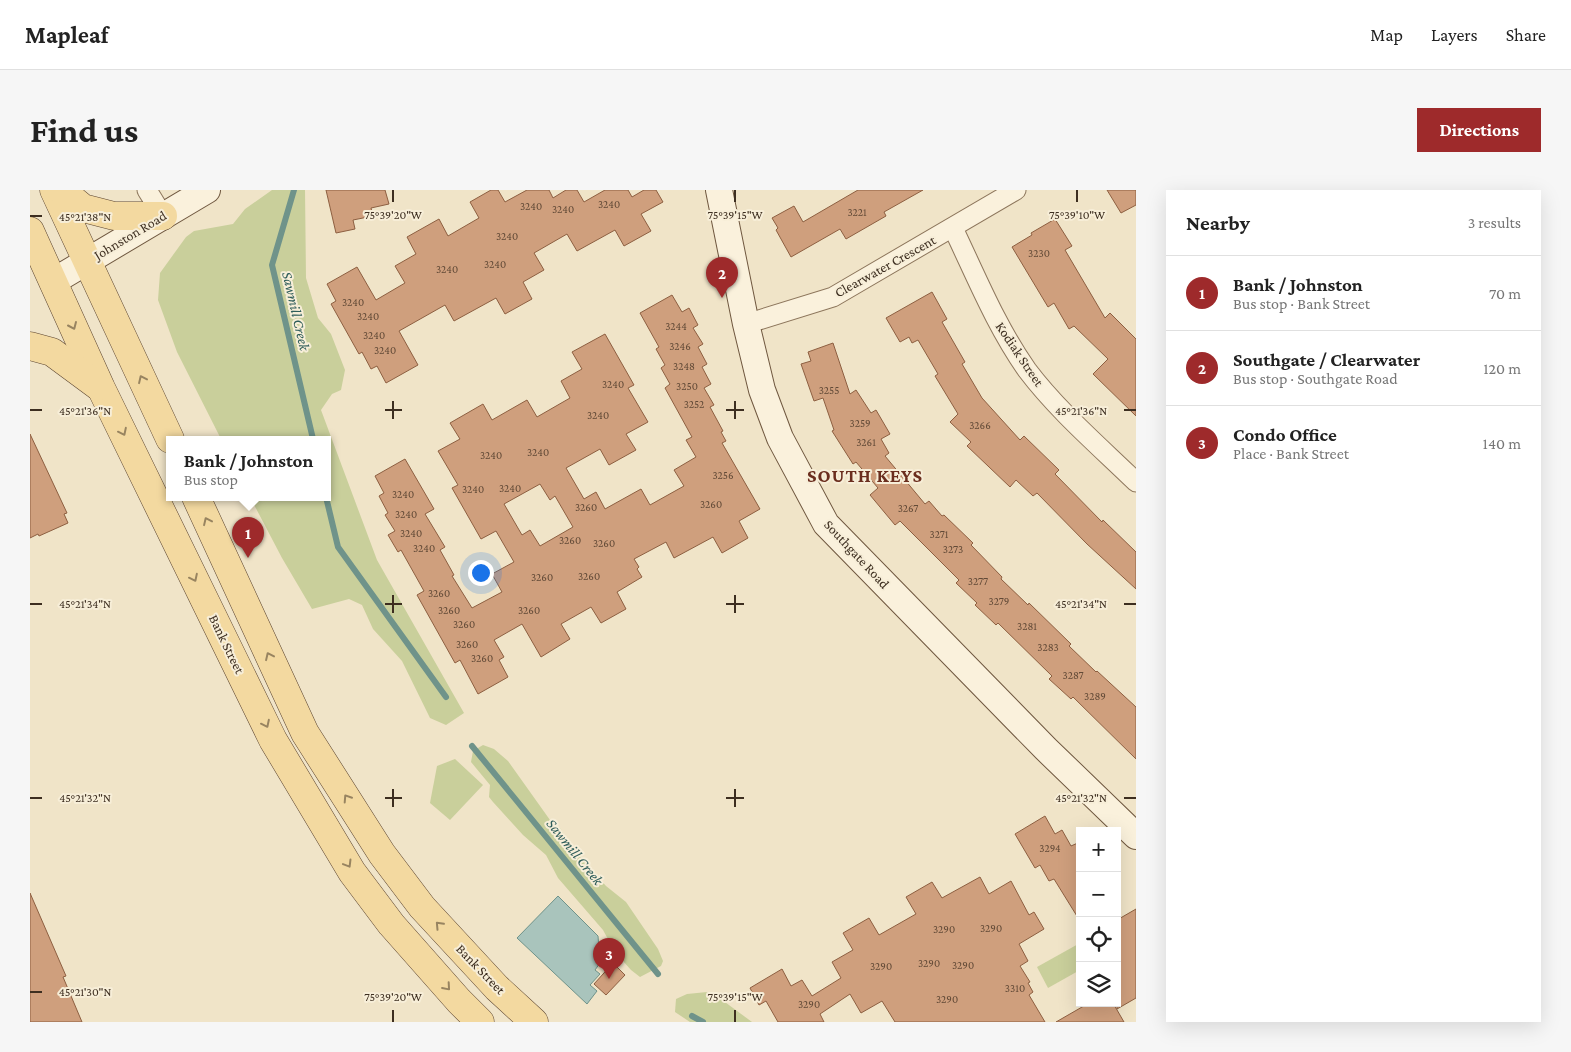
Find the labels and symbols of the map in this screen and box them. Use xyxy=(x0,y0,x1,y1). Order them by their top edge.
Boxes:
house number: 3240 xyxy=(598,198,620,210)
house number: 3240 xyxy=(520,200,542,212)
house number: 3240 xyxy=(552,203,574,215)
house number: 3221 xyxy=(847,206,867,218)
street label: Johnston Road xyxy=(89,207,170,264)
text: 75°39'20"W xyxy=(364,208,422,222)
text: 75°39'15"W xyxy=(707,208,763,222)
text: 75°39'10"W xyxy=(1049,208,1105,222)
text: 45°21'38"N xyxy=(59,210,111,224)
house number: 3240 xyxy=(496,230,518,242)
street label: Clearwater Crescent xyxy=(832,231,939,300)
house number: 3230 xyxy=(1028,247,1050,259)
pin: 2 xyxy=(706,257,738,298)
house number: 3240 xyxy=(484,258,506,270)
house number: 3240 xyxy=(436,263,458,275)
water label: Sawmill Creek xyxy=(279,270,313,353)
house number: 3240 xyxy=(342,296,364,308)
house number: 3240 xyxy=(357,310,379,322)
street label: Kodiak Street xyxy=(993,319,1048,390)
house number: 3244 xyxy=(665,320,687,332)
one-way arrow xyxy=(67,321,78,330)
house number: 3240 xyxy=(363,329,385,341)
house number: 3246 xyxy=(669,340,691,352)
house number: 3240 xyxy=(374,344,396,356)
house number: 3248 xyxy=(673,360,695,372)
one-way arrow xyxy=(138,375,148,384)
house number: 3240 xyxy=(602,378,624,390)
house number: 3250 xyxy=(676,380,698,392)
house number: 3255 xyxy=(819,384,839,396)
house number: 3252 xyxy=(684,398,704,410)
text: 45°21'36"N xyxy=(59,404,111,418)
text: 45°21'36"N xyxy=(1055,404,1107,418)
house number: 3240 xyxy=(587,409,609,421)
house number: 3259 xyxy=(849,417,871,429)
house number: 3266 xyxy=(969,419,991,431)
one-way arrow xyxy=(116,427,127,436)
house number: 3261 xyxy=(856,436,876,448)
house number: 3240 xyxy=(527,446,549,458)
house number: 3240 xyxy=(480,449,502,461)
district label: SOUTH KEYS xyxy=(807,465,923,486)
house number: 3256 xyxy=(712,469,734,481)
house number: 3240 xyxy=(499,482,521,494)
house number: 3240 xyxy=(462,483,484,495)
house number: 3240 xyxy=(392,488,414,500)
house number: 3260 xyxy=(700,498,722,510)
house number: 3260 xyxy=(575,501,597,513)
house number: 3267 xyxy=(898,502,918,514)
house number: 3240 xyxy=(395,508,417,520)
street label: Southgate Road xyxy=(821,516,893,592)
one-way arrow xyxy=(203,517,214,526)
pin: 1 xyxy=(232,517,264,558)
house number: 3240 xyxy=(400,527,422,539)
house number: 3271 xyxy=(930,528,949,540)
house number: 3260 xyxy=(559,534,581,546)
house number: 3260 xyxy=(593,537,615,549)
house number: 3240 xyxy=(413,542,435,554)
house number: 3273 xyxy=(943,543,963,555)
your location xyxy=(468,560,494,586)
house number: 3260 xyxy=(578,570,600,582)
house number: 3260 xyxy=(531,571,553,583)
one-way arrow xyxy=(188,573,198,582)
house number: 3277 xyxy=(968,575,988,587)
house number: 3260 xyxy=(428,587,450,599)
house number: 3279 xyxy=(989,595,1009,607)
text: 45°21'34"N xyxy=(59,597,111,611)
text: 45°21'34"N xyxy=(1055,597,1107,611)
house number: 3260 xyxy=(438,604,460,616)
house number: 3260 xyxy=(518,604,540,616)
street label: Bank Street xyxy=(206,612,248,676)
house number: 3260 xyxy=(453,618,475,630)
house number: 3281 xyxy=(1017,620,1037,632)
house number: 3260 xyxy=(456,638,478,650)
house number: 3283 xyxy=(1037,641,1059,653)
one-way arrow xyxy=(265,652,276,661)
house number: 3260 xyxy=(471,652,493,664)
house number: 3287 xyxy=(1063,669,1083,681)
house number: 3289 xyxy=(1084,690,1106,702)
one-way arrow xyxy=(259,719,270,728)
text: 45°21'32"N xyxy=(59,791,111,805)
text: 45°21'32"N xyxy=(1055,791,1107,805)
one-way arrow xyxy=(343,795,353,804)
water label: Sawmill Creek xyxy=(543,816,607,889)
house number: 3294 xyxy=(1039,842,1061,854)
one-way arrow xyxy=(341,858,351,867)
one-way arrow xyxy=(436,921,445,930)
house number: 3290 xyxy=(980,922,1002,934)
house number: 3290 xyxy=(933,923,955,935)
pin: 3 xyxy=(593,938,625,979)
street label: Bank Street xyxy=(453,941,509,998)
house number: 3290 xyxy=(918,957,940,969)
house number: 3290 xyxy=(952,959,974,971)
house number: 3290 xyxy=(870,960,892,972)
one-way arrow xyxy=(441,981,450,990)
house number: 3310 xyxy=(1005,982,1025,994)
text: 45°21'30"N xyxy=(59,985,111,999)
text: 75°39'20"W xyxy=(364,990,422,1004)
text: 75°39'15"W xyxy=(707,990,763,1004)
house number: 3290 xyxy=(936,993,958,1005)
house number: 3290 xyxy=(798,998,820,1010)

